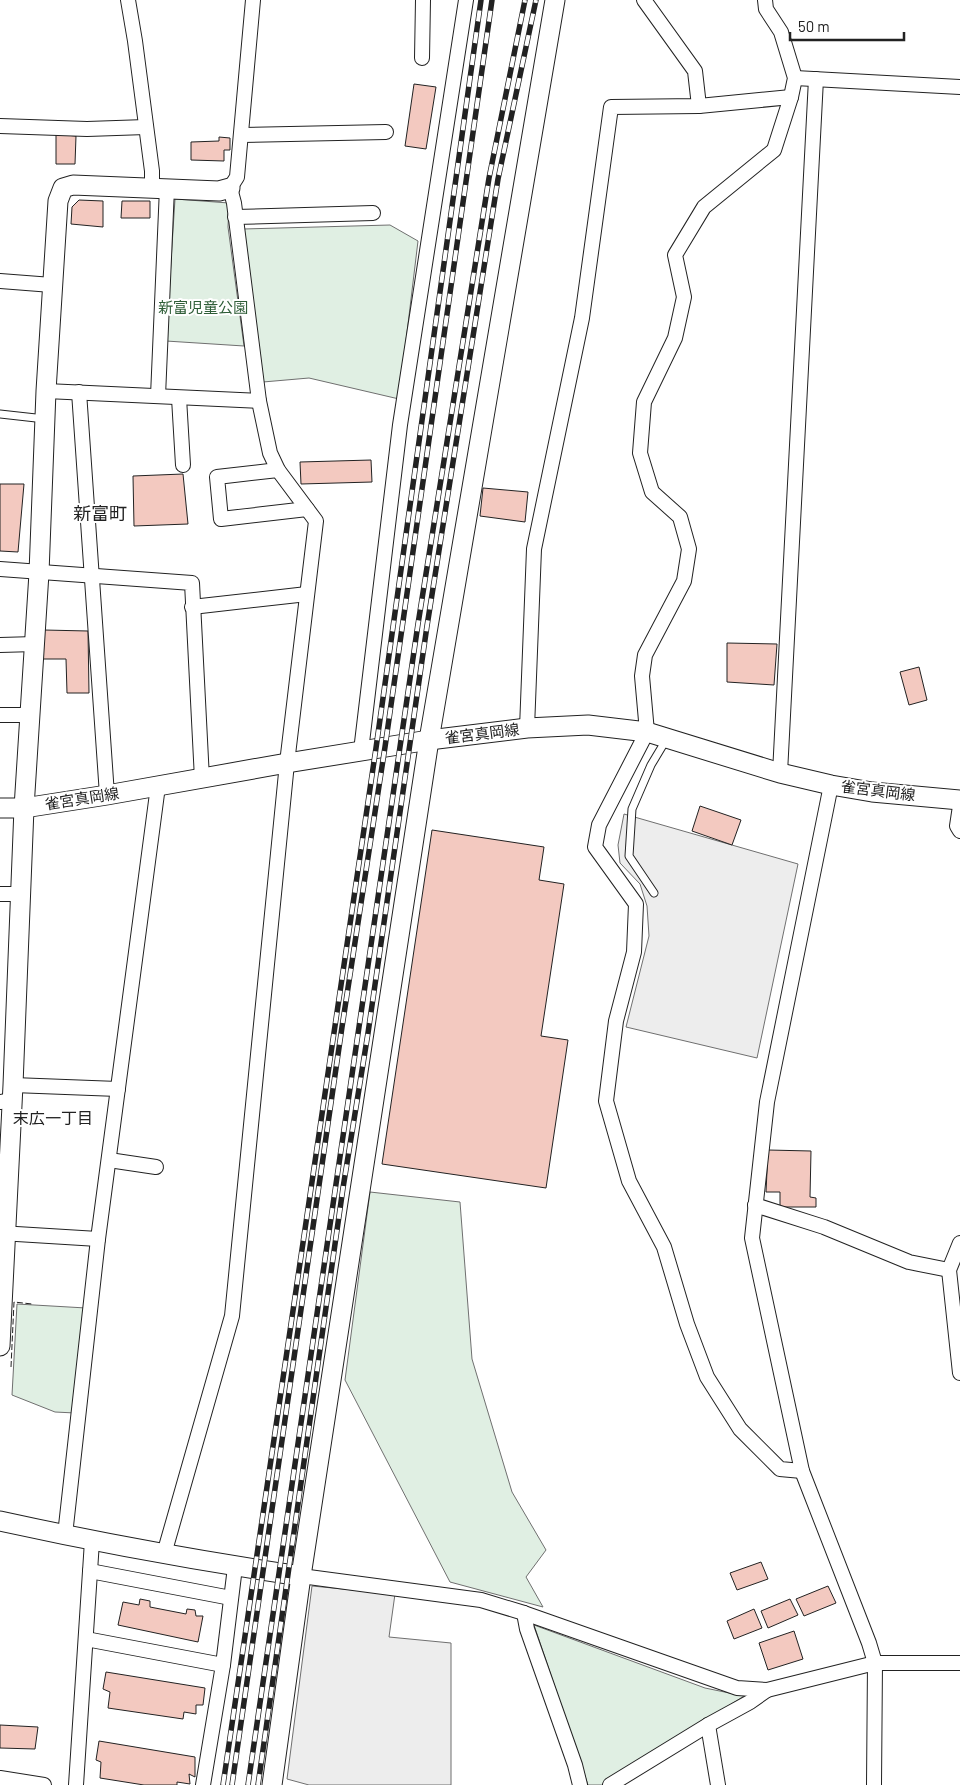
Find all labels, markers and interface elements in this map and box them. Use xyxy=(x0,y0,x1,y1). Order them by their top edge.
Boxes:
scale bar xyxy=(790,10,904,42)
text: 50 m xyxy=(798,17,830,35)
park label: 新富児童公園 xyxy=(158,298,248,316)
district label: 新富町 xyxy=(73,502,127,524)
street label: 雀宮真岡線 xyxy=(444,720,520,747)
street label: 雀宮真岡線 xyxy=(840,777,916,804)
street label: 雀宮真岡線 xyxy=(43,783,120,813)
district label: 末広一丁目 xyxy=(13,1108,93,1127)

